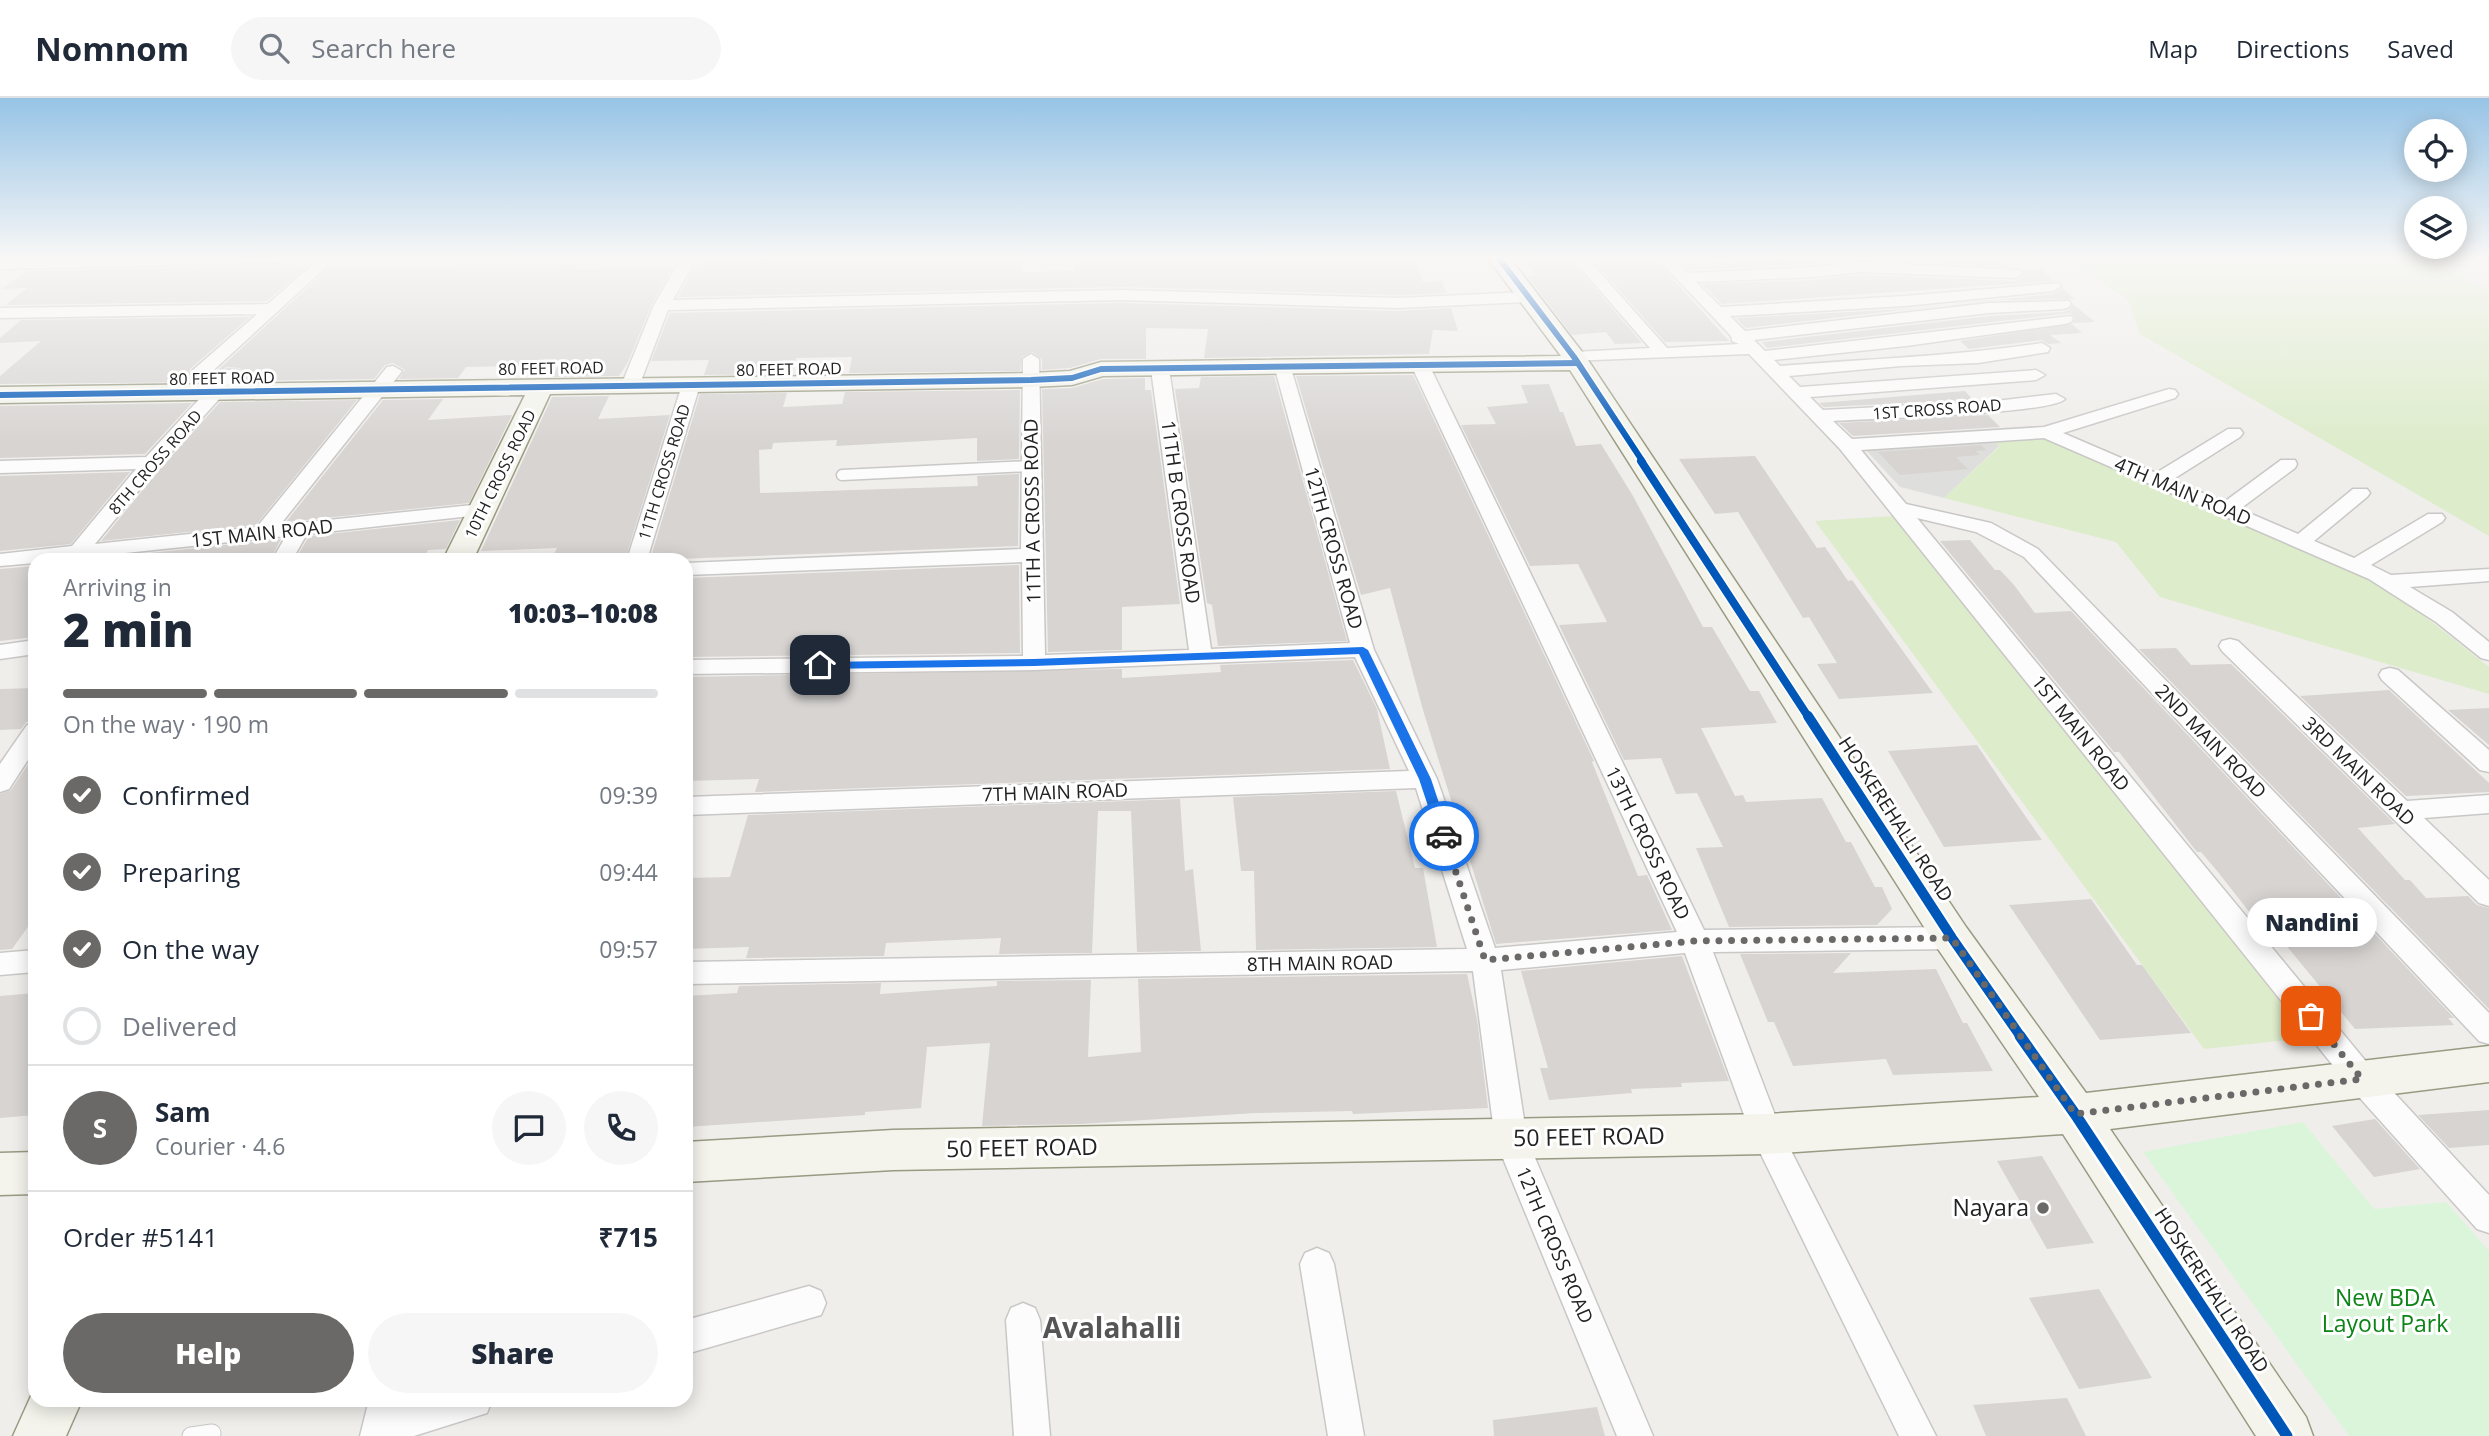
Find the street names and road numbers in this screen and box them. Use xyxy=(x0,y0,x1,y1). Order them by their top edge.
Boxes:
street label: 80 FEET ROAD xyxy=(498,356,604,380)
street label: 80 FEET ROAD xyxy=(736,357,842,381)
street label: 80 FEET ROAD xyxy=(169,366,275,390)
street label: 1ST CROSS ROAD xyxy=(1872,394,2002,424)
street label: 11TH CROSS ROAD xyxy=(633,401,695,543)
street label: 8TH CROSS ROAD xyxy=(103,405,207,519)
street label: 10TH CROSS ROAD xyxy=(459,406,541,542)
street label: 11TH A CROSS ROAD xyxy=(1017,418,1047,604)
street label: 11TH B CROSS ROAD xyxy=(1155,419,1207,605)
street label: 4TH MAIN ROAD xyxy=(2111,450,2255,532)
street label: 12TH CROSS ROAD xyxy=(1298,464,1370,632)
street label: 1ST MAIN ROAD xyxy=(190,513,334,553)
street label: 1ST MAIN ROAD xyxy=(2026,669,2136,797)
street label: 2ND MAIN ROAD xyxy=(2150,678,2272,804)
street label: 3RD MAIN ROAD xyxy=(2297,710,2421,832)
street label: HOSKEREHALLI ROAD xyxy=(1833,731,1959,907)
street label: 13TH CROSS ROAD xyxy=(1600,762,1696,924)
street label: 7TH MAIN ROAD xyxy=(981,776,1129,808)
street label: 8TH MAIN ROAD xyxy=(1247,949,1393,977)
street label: 50 FEET ROAD xyxy=(1513,1119,1665,1153)
street label: 50 FEET ROAD xyxy=(946,1130,1098,1164)
street label: 12TH CROSS ROAD xyxy=(1510,1163,1600,1327)
street label: HOSKEREHALLI ROAD xyxy=(2149,1202,2275,1378)

